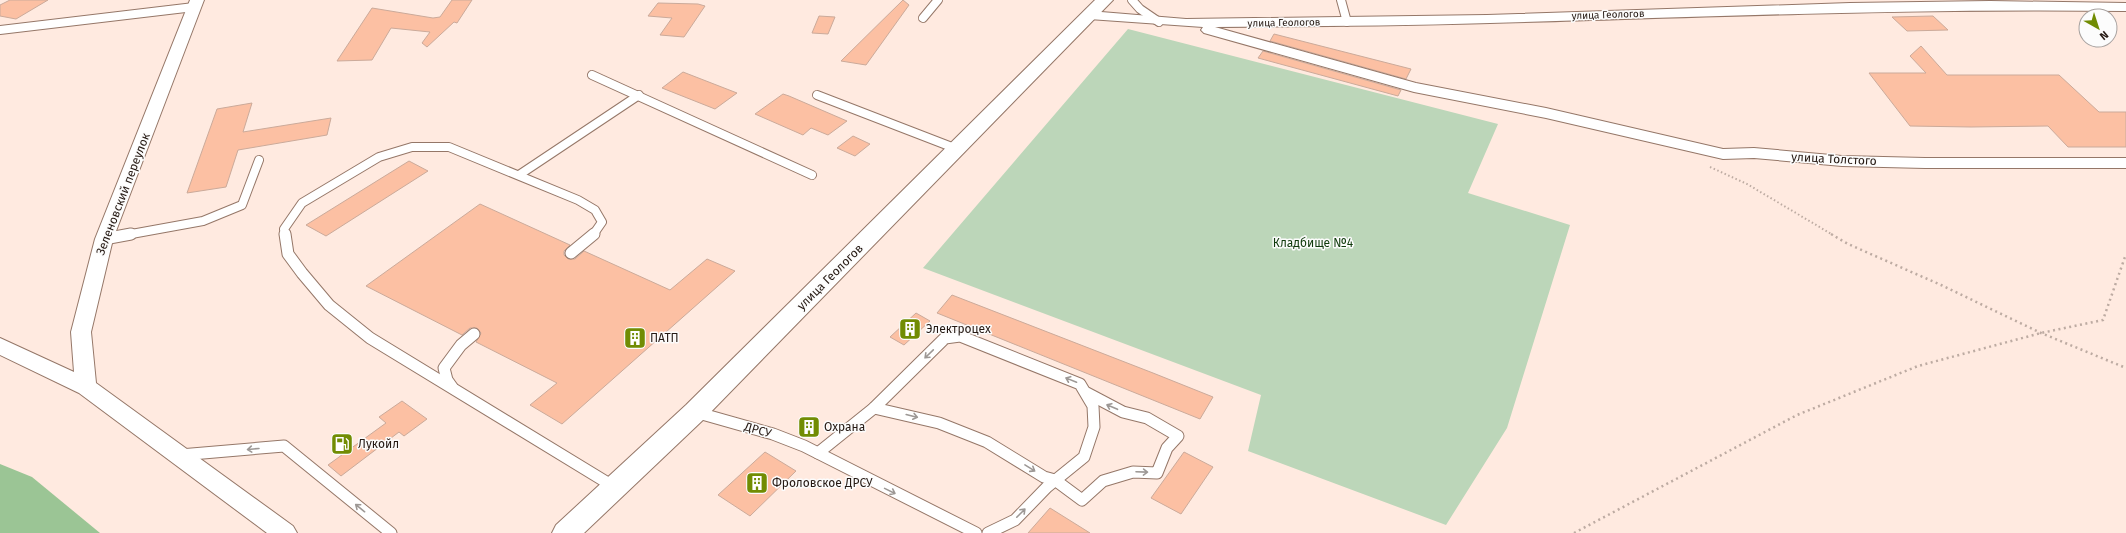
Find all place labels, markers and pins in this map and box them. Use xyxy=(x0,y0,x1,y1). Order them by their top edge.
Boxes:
building icon: Электроцех xyxy=(897,316,923,342)
place label: Электроцех xyxy=(926,322,991,336)
building icon: ПАТП xyxy=(622,325,648,351)
place label: ПАТП xyxy=(650,331,679,345)
building icon: Охрана xyxy=(796,414,822,440)
place label: Охрана xyxy=(824,420,865,434)
fuel station icon: Лукойл xyxy=(329,431,355,457)
place label: Лукойл xyxy=(358,437,399,451)
building icon: Фроловское ДРСУ xyxy=(744,470,770,496)
place label: Фроловское ДРСУ xyxy=(772,476,873,490)

